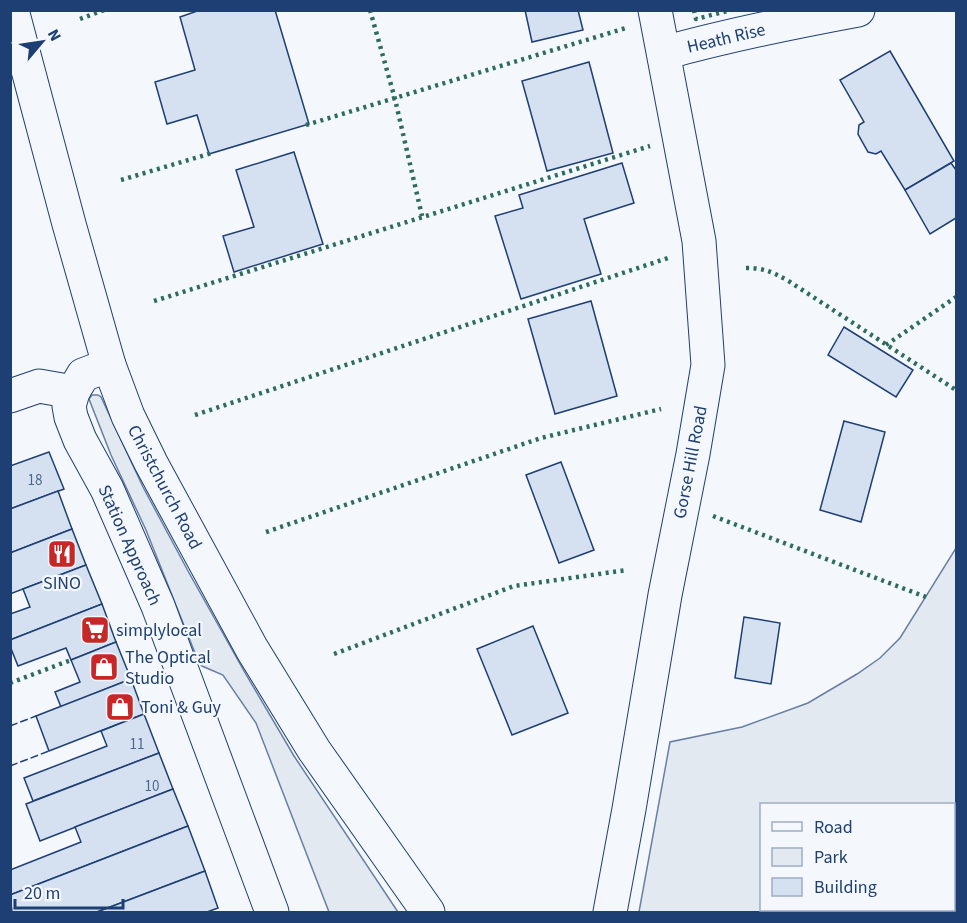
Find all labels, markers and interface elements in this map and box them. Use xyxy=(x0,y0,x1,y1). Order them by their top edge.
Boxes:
north arrow xyxy=(12,12,72,72)
street label: Heath Rise xyxy=(684,17,768,60)
text: N xyxy=(42,25,66,45)
street label: Gorse Hill Road xyxy=(667,403,714,521)
street label: Christchurch Road xyxy=(121,421,208,554)
house number: 18 xyxy=(28,470,42,491)
street label: Station Approach xyxy=(92,481,167,610)
restaurant icon: SINO xyxy=(46,538,78,570)
place label: SINO xyxy=(43,571,81,596)
supermarket icon: simplylocal xyxy=(79,614,111,646)
place label: simplylocal xyxy=(116,618,202,643)
place label: The Optical Studio xyxy=(125,645,211,691)
shop icon: The Optical Studio xyxy=(88,651,120,683)
shop icon: Toni & Guy xyxy=(104,691,136,723)
place label: Toni & Guy xyxy=(141,695,222,720)
house number: 11 xyxy=(130,734,144,755)
house number: 10 xyxy=(145,776,159,797)
legend xyxy=(760,803,955,911)
text: Road xyxy=(814,815,853,840)
text: Park xyxy=(814,845,848,870)
scale bar xyxy=(15,872,123,910)
text: Building xyxy=(814,875,877,900)
text: 20 m xyxy=(24,881,60,906)

